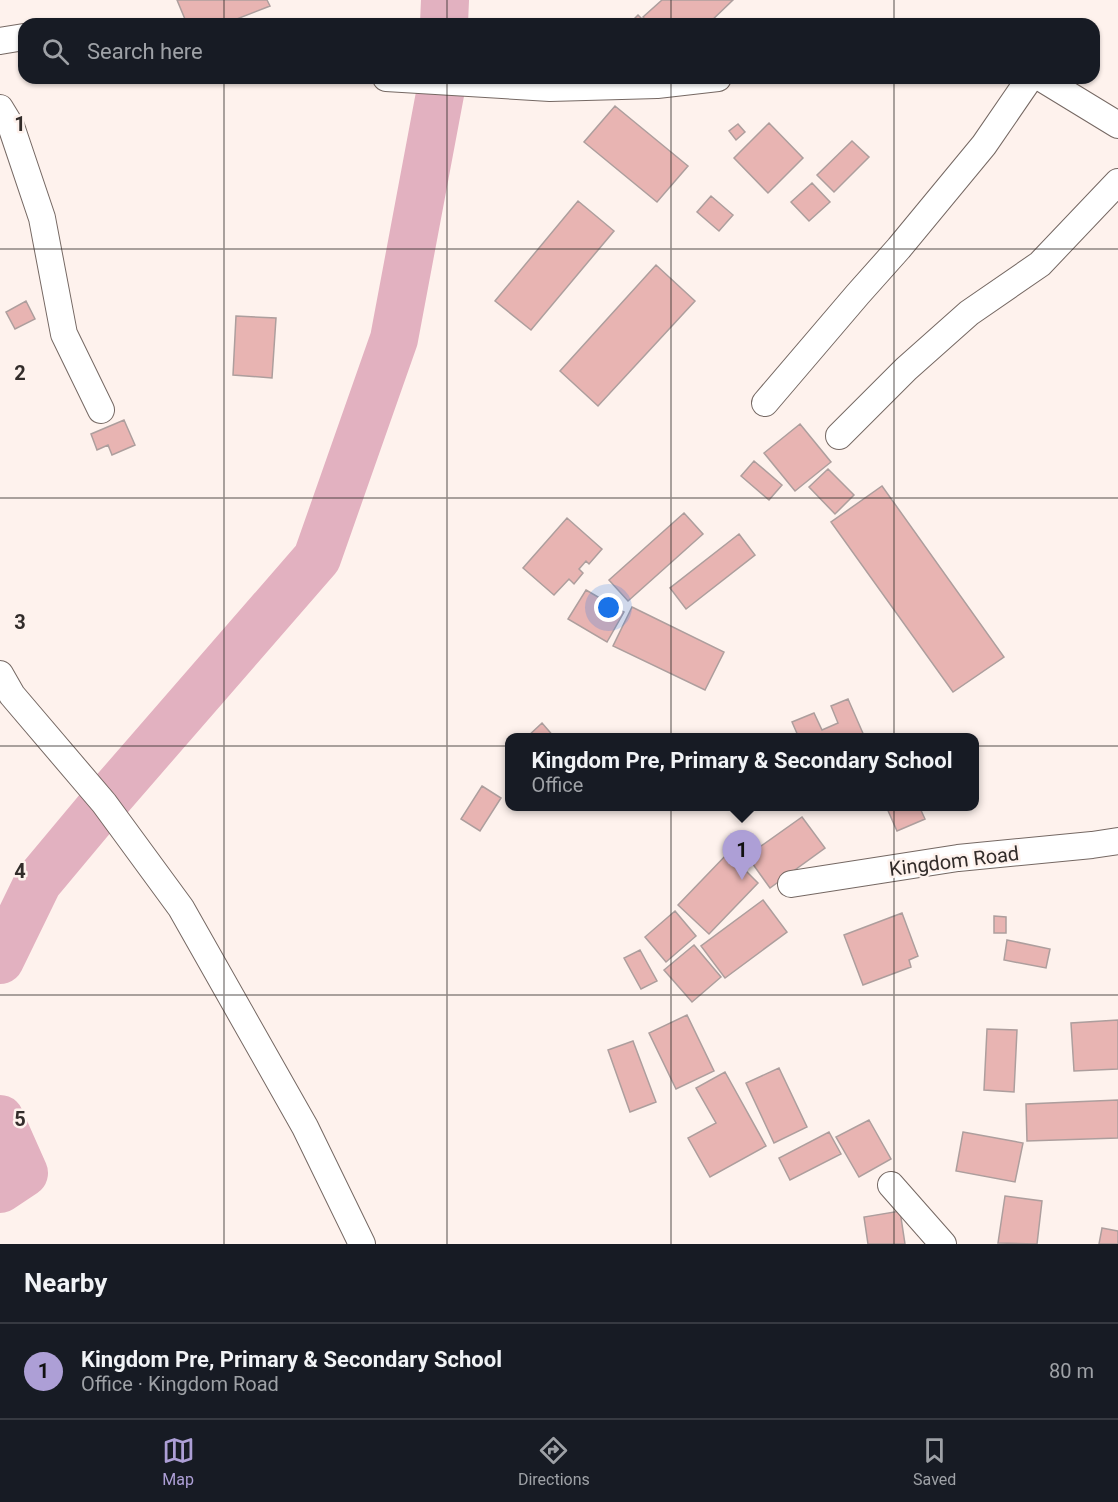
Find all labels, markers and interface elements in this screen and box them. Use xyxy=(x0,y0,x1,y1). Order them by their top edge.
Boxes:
search box xyxy=(18,18,1100,84)
icon: search xyxy=(39,35,72,68)
text: Search here xyxy=(87,39,203,64)
text: 1 xyxy=(14,112,26,136)
text: 2 xyxy=(14,361,26,385)
your location xyxy=(594,593,623,622)
text: 3 xyxy=(14,610,26,634)
popup xyxy=(505,733,979,811)
text: Kingdom Pre, Primary & Secondary School xyxy=(531,748,953,773)
text: Office xyxy=(531,773,583,797)
pin: 1 xyxy=(722,830,762,880)
street label: Kingdom Road xyxy=(888,841,1020,881)
text: 4 xyxy=(14,859,26,883)
text: 5 xyxy=(14,1107,26,1131)
text: Nearby xyxy=(24,1268,107,1298)
text: Kingdom Pre, Primary & Secondary School xyxy=(81,1347,502,1372)
text: 1 xyxy=(38,1359,49,1383)
text: 80 m xyxy=(1049,1359,1094,1383)
text: Office · Kingdom Road xyxy=(81,1372,279,1396)
tab: Map xyxy=(162,1434,195,1489)
tab: Directions xyxy=(518,1434,590,1489)
tab: Saved xyxy=(913,1434,956,1489)

